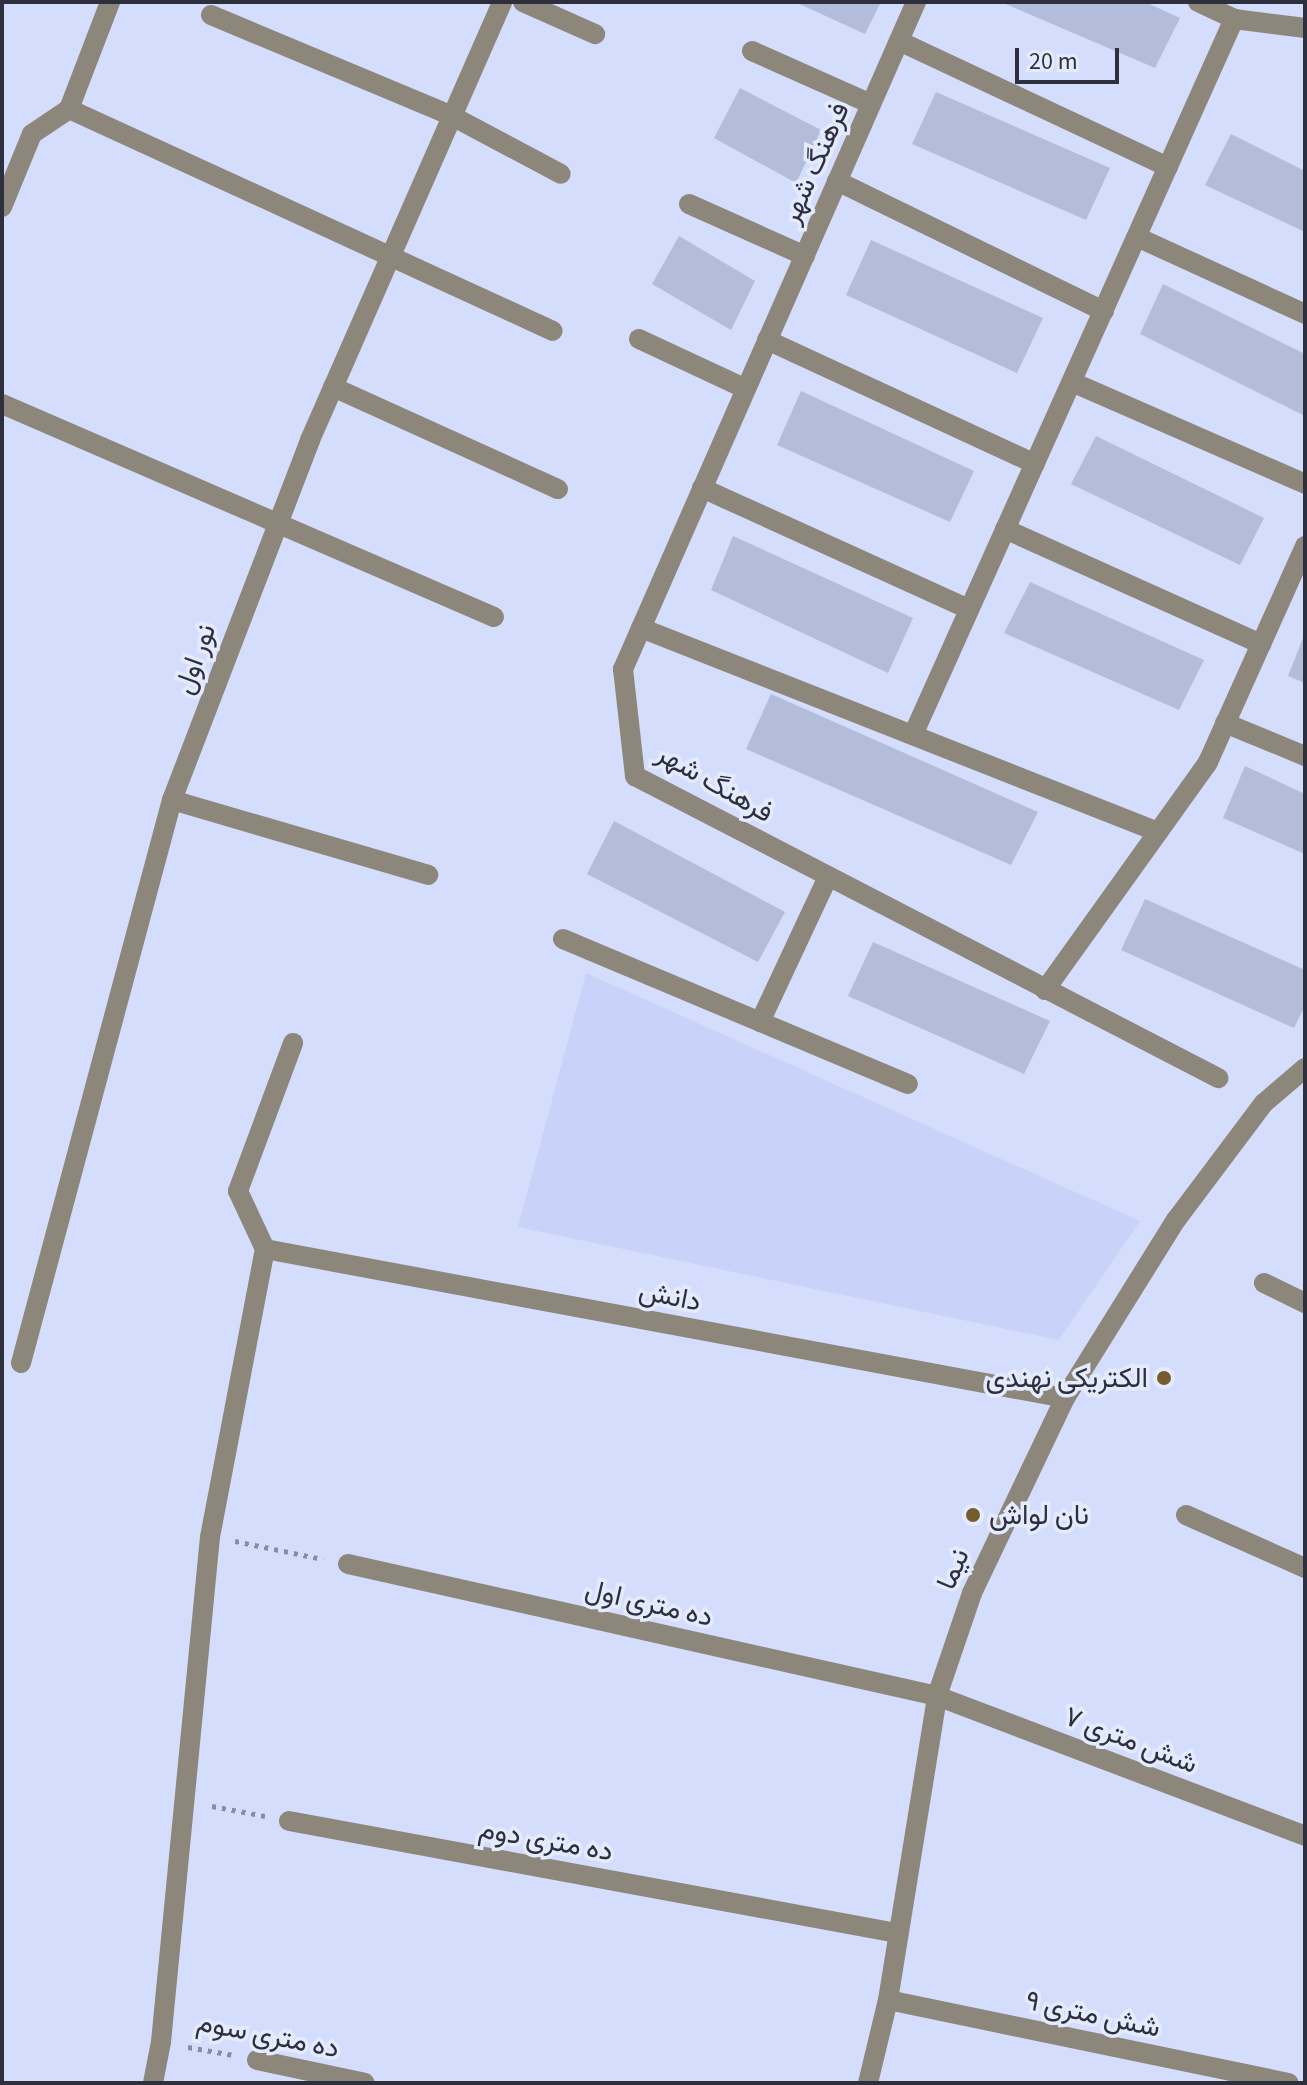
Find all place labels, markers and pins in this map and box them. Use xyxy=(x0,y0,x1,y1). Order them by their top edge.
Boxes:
place label: الکتریکی نهندی xyxy=(985,1361,1148,1395)
marker: الکتریکی نهندی xyxy=(1155,1369,1173,1387)
place label: نان لواش xyxy=(989,1498,1089,1532)
marker: نان لواش xyxy=(964,1506,982,1524)

